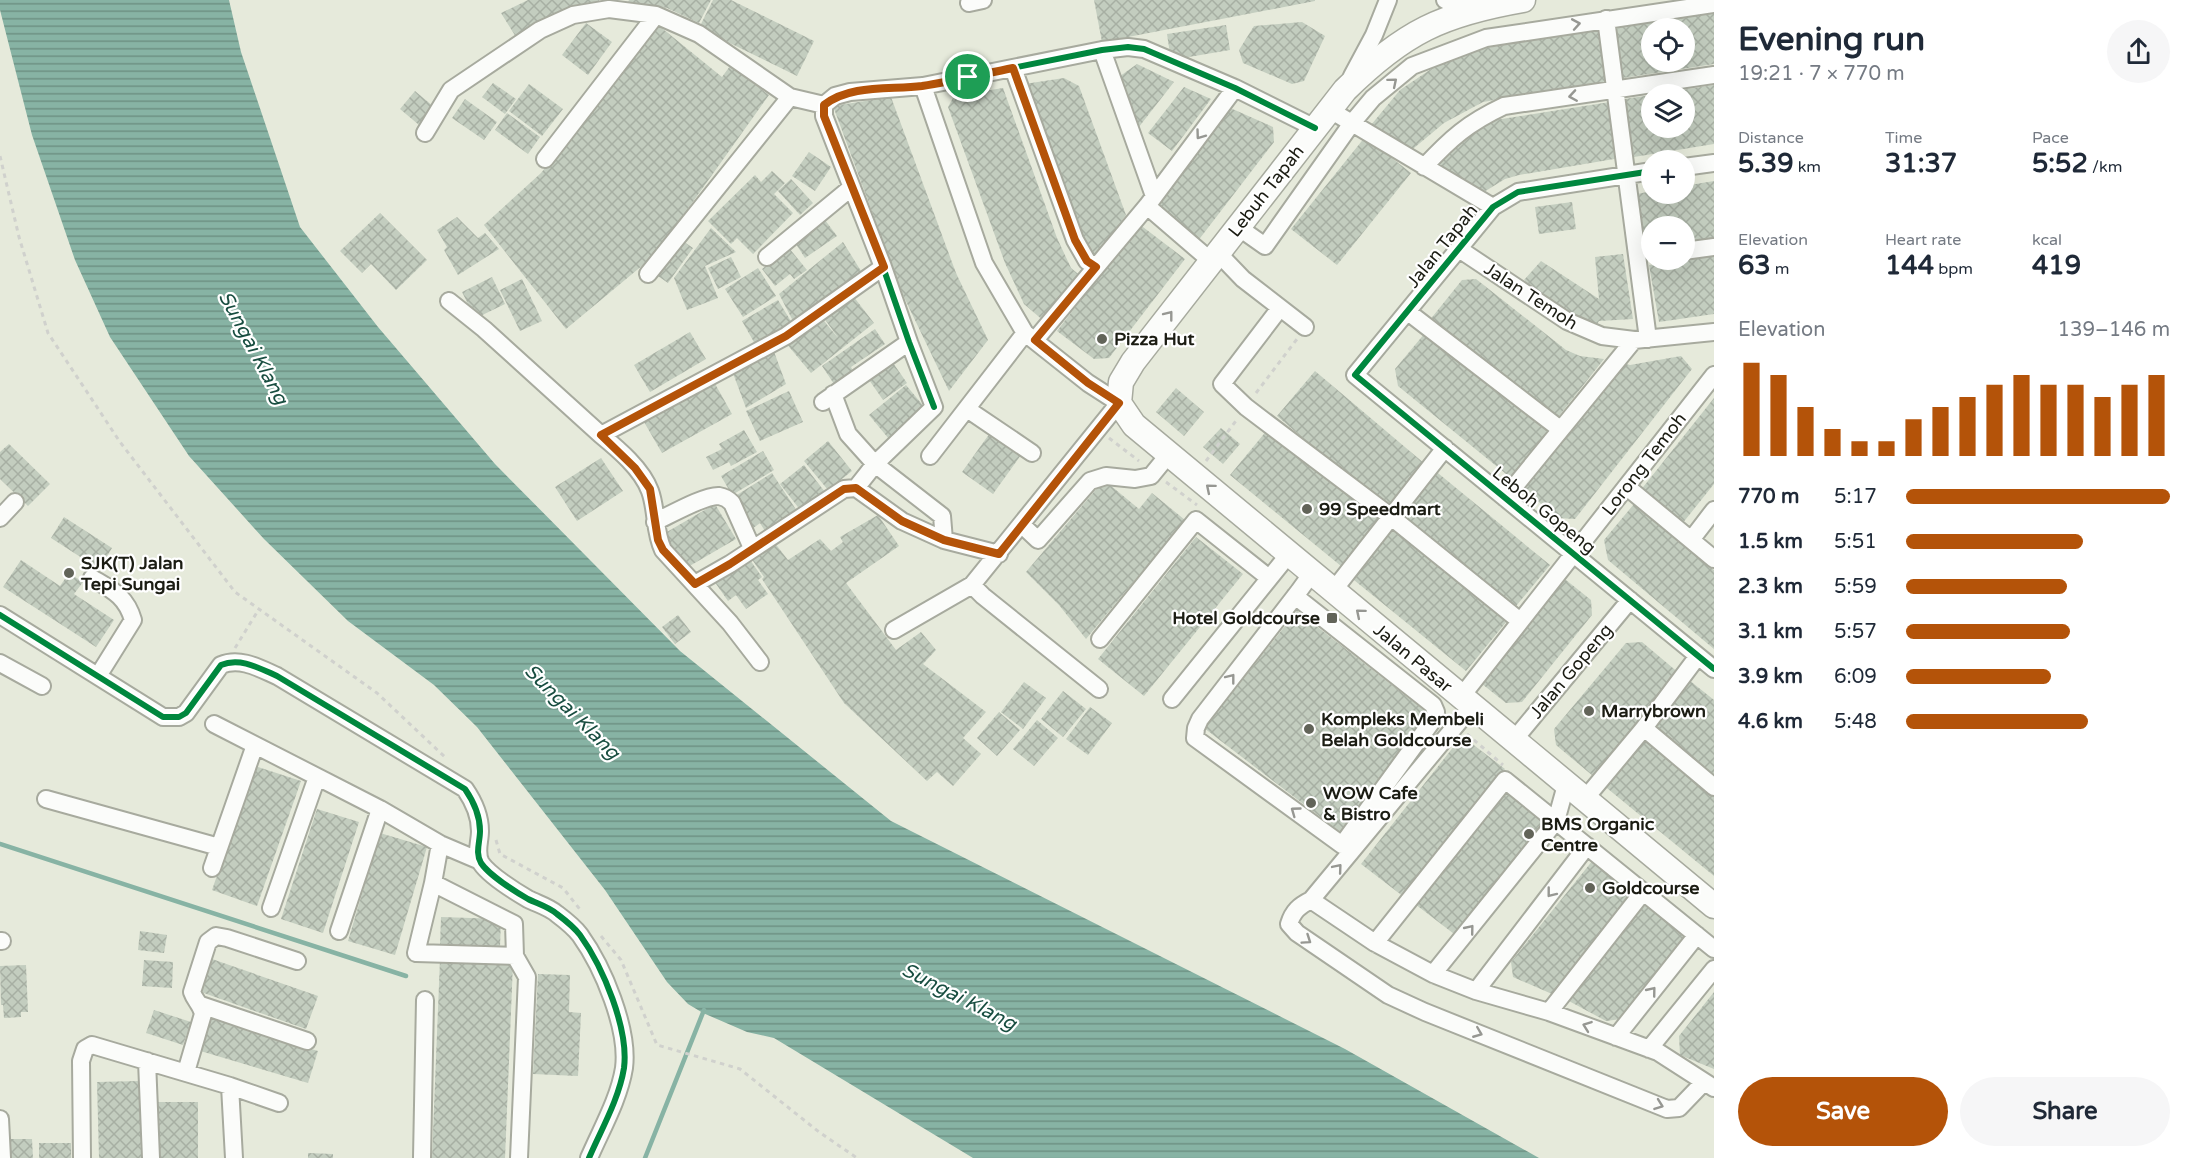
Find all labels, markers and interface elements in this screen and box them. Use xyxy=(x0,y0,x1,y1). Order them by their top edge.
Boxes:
map controls xyxy=(1641,18,1695,270)
button: locate xyxy=(1641,18,1695,72)
one-way arrow xyxy=(1572,19,1581,31)
text: Evening run xyxy=(1738,20,1925,59)
button: share xyxy=(2107,20,2170,83)
pin xyxy=(942,51,993,102)
icon: arrive xyxy=(951,60,984,93)
text: 19:21 · 7 × 770 m xyxy=(1738,62,1905,86)
one-way arrow xyxy=(1386,78,1397,89)
button: layers xyxy=(1641,84,1695,138)
one-way arrow xyxy=(1568,90,1578,102)
one-way arrow xyxy=(1196,128,1207,139)
text: Distance xyxy=(1738,128,1804,148)
text: Time xyxy=(1885,128,1922,148)
text: Pace xyxy=(2032,128,2069,148)
street label: Lebuh Tapah xyxy=(1223,141,1309,241)
text: 5.39 xyxy=(1738,148,1793,179)
text: 31:37 xyxy=(1885,148,1957,179)
text: 5:52 xyxy=(2032,148,2088,179)
button: + xyxy=(1641,150,1695,204)
text: km xyxy=(1793,157,1821,177)
text: /km xyxy=(2088,157,2122,177)
street label: Jalan Tapah xyxy=(1402,200,1482,292)
button: − xyxy=(1641,216,1695,270)
text: Elevation xyxy=(1738,230,1808,250)
text: Heart rate xyxy=(1885,230,1961,250)
text: kcal xyxy=(2032,230,2062,250)
text: 63 xyxy=(1738,250,1771,281)
text: 144 xyxy=(1885,250,1934,281)
text: 419 xyxy=(2032,250,2081,281)
street label: Jalan Temoh xyxy=(1480,258,1582,334)
text: m xyxy=(1771,259,1790,279)
text: bpm xyxy=(1934,259,1973,279)
water label: Sungai Klang xyxy=(213,287,294,410)
one-way arrow xyxy=(1161,311,1172,322)
text: Elevation xyxy=(1738,318,1825,342)
text: 139–146 m xyxy=(2057,318,2170,342)
place label: Pizza Hut xyxy=(1114,328,1194,350)
marker: Pizza Hut xyxy=(1095,332,1109,346)
street label: Lorong Temoh xyxy=(1597,408,1691,520)
street label: Leboh Gopeng xyxy=(1488,462,1600,558)
one-way arrow xyxy=(1206,484,1217,495)
text: 770 m xyxy=(1738,485,1799,509)
text: 5:17 xyxy=(1834,485,1877,509)
place label: 99 Speedmart xyxy=(1319,498,1441,520)
marker: 99 Speedmart xyxy=(1300,502,1314,516)
text: 1.5 km xyxy=(1738,530,1803,554)
text: 5:51 xyxy=(1834,530,1877,554)
place label: SJK(T) Jalan Tepi Sungai xyxy=(80,552,183,595)
marker: SJK(T) Jalan Tepi Sungai xyxy=(62,566,76,580)
text: 2.3 km xyxy=(1738,575,1803,599)
text: 5:59 xyxy=(1834,575,1877,599)
place label: Hotel Goldcourse xyxy=(1172,607,1320,629)
one-way arrow xyxy=(1356,609,1367,620)
marker: Hotel Goldcourse xyxy=(1325,611,1339,625)
street label: Jalan Pasar xyxy=(1369,619,1457,697)
street label: Jalan Gopeng xyxy=(1525,619,1617,723)
text: 3.1 km xyxy=(1738,620,1803,644)
text: 5:57 xyxy=(1834,620,1877,644)
water label: Sungai Klang xyxy=(519,659,626,766)
text: 3.9 km xyxy=(1738,665,1803,689)
text: 6:09 xyxy=(1834,665,1877,689)
one-way arrow xyxy=(1224,674,1235,685)
place label: Marrybrown xyxy=(1601,700,1706,722)
marker: Marrybrown xyxy=(1582,704,1596,718)
place label: Kompleks Membeli Belah Goldcourse xyxy=(1321,708,1484,751)
text: 4.6 km xyxy=(1738,710,1803,734)
text: 5:48 xyxy=(1834,710,1877,734)
marker: Kompleks Membeli Belah Goldcourse xyxy=(1302,722,1316,736)
place label: WOW Cafe & Bistro xyxy=(1323,782,1418,825)
marker: WOW Cafe & Bistro xyxy=(1304,796,1318,810)
one-way arrow xyxy=(1290,807,1301,818)
place label: BMS Organic Centre xyxy=(1541,813,1655,856)
marker: BMS Organic Centre xyxy=(1522,827,1536,841)
one-way arrow xyxy=(1331,864,1342,875)
place label: Goldcourse xyxy=(1602,877,1700,899)
marker: Goldcourse xyxy=(1583,881,1597,895)
one-way arrow xyxy=(1548,886,1559,897)
one-way arrow xyxy=(1462,924,1473,935)
one-way arrow xyxy=(1301,933,1312,944)
water label: Sungai Klang xyxy=(898,958,1021,1037)
one-way arrow xyxy=(1645,987,1656,998)
one-way arrow xyxy=(1582,1021,1593,1034)
one-way arrow xyxy=(1471,1026,1482,1038)
button: Save xyxy=(1738,1077,1948,1146)
button: Share xyxy=(1960,1077,2170,1146)
one-way arrow xyxy=(1652,1098,1663,1110)

